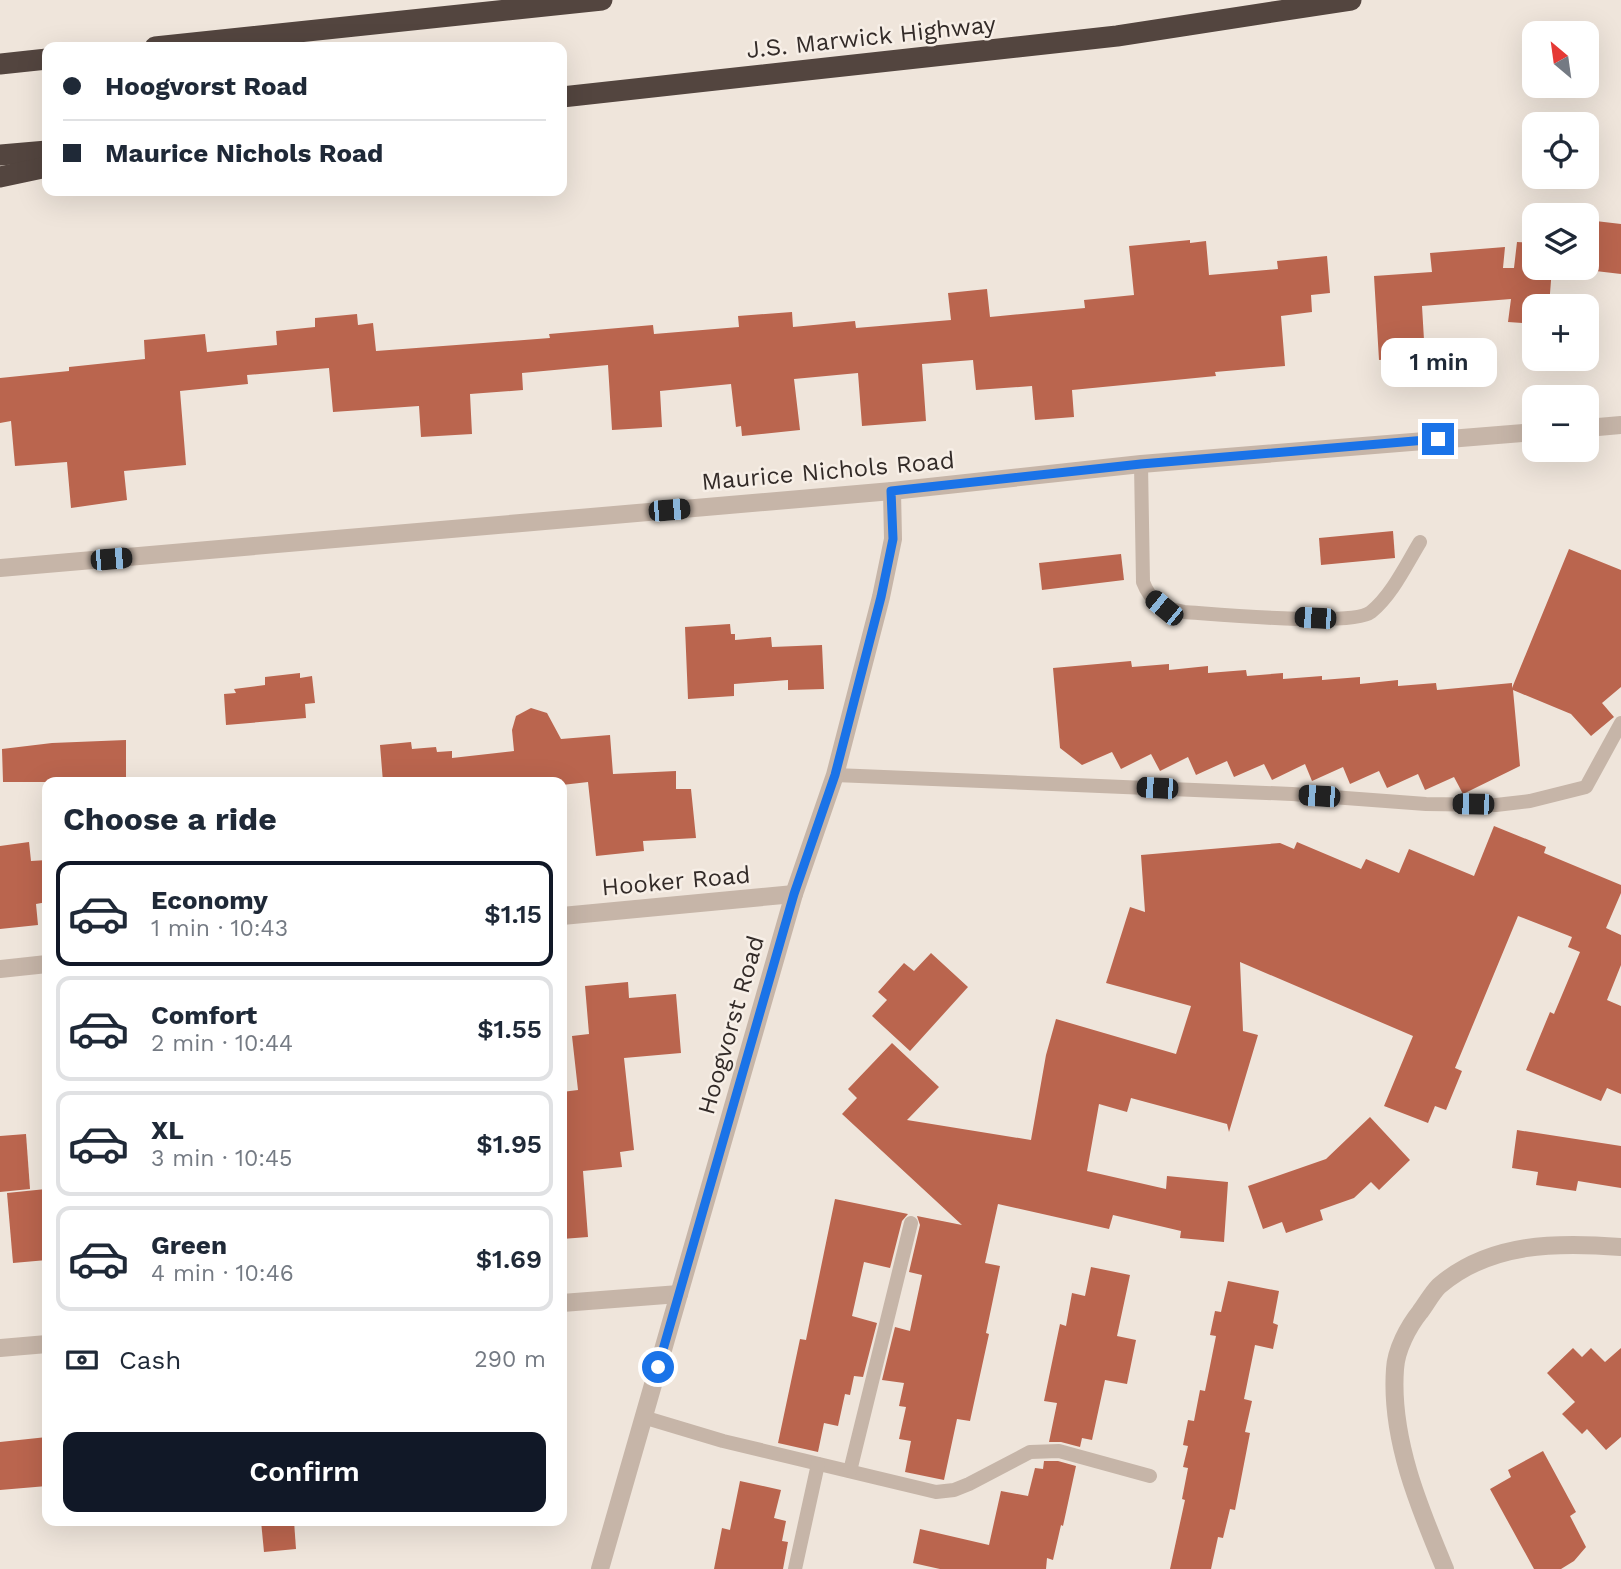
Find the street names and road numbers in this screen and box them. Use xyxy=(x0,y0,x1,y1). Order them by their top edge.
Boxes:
street label: J.S. Marwick Highway xyxy=(745,10,998,64)
street label: Maurice Nichols Road xyxy=(700,446,956,496)
street label: Hooker Road xyxy=(600,861,752,901)
street label: Hoogvorst Road xyxy=(692,932,770,1118)

